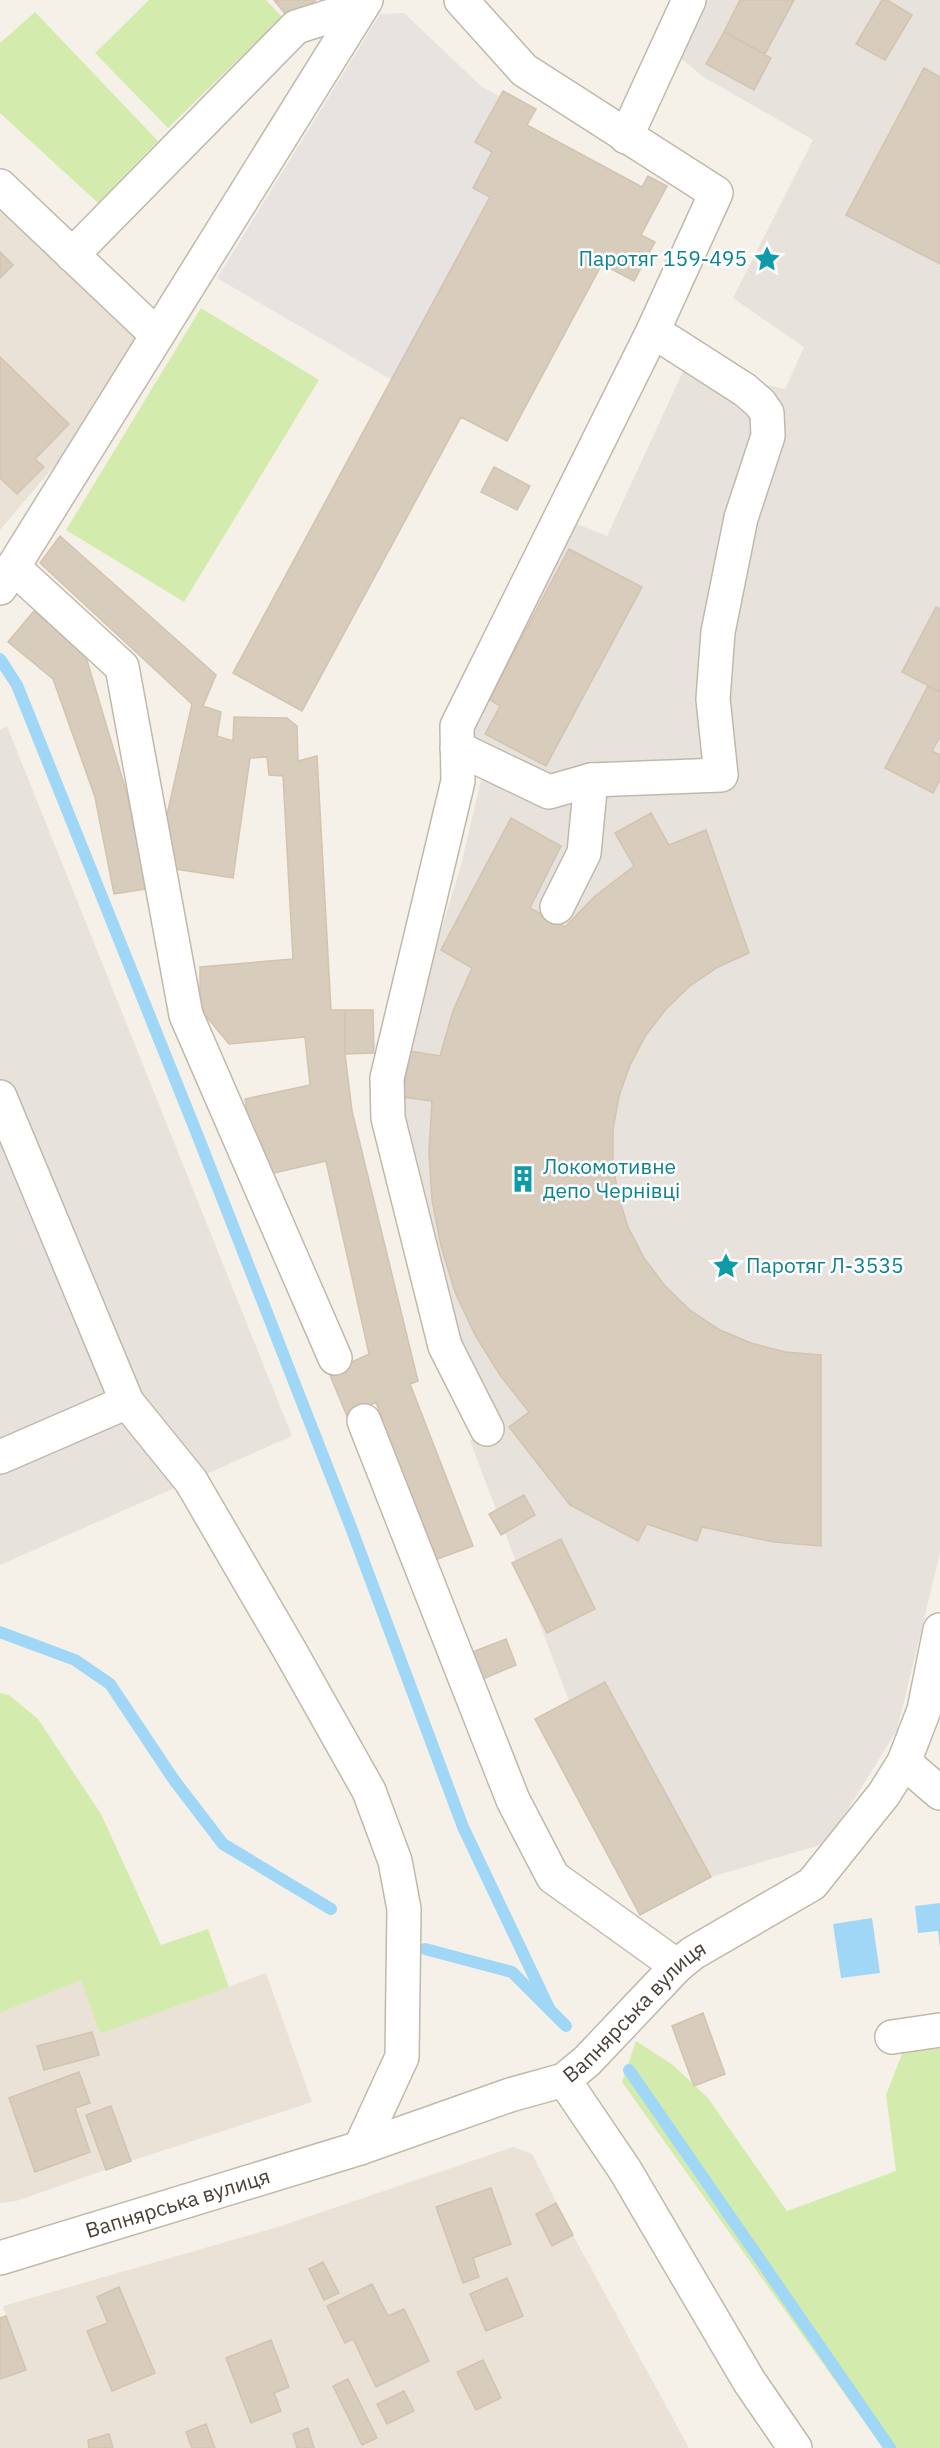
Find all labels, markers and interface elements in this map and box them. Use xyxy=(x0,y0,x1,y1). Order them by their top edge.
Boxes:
place label: Паротяг 159-495 xyxy=(579,244,747,272)
place icon: Паротяг 159-495 xyxy=(752,244,782,274)
place label: Локомотивне депо Чернівці xyxy=(543,1152,680,1204)
building icon: Локомотивне депо Чернівці xyxy=(508,1164,538,1194)
place icon: Паротяг Л-3535 xyxy=(711,1251,741,1281)
place label: Паротяг Л-3535 xyxy=(746,1251,904,1279)
street label: Вапнярська вулиця xyxy=(556,1934,711,2088)
street label: Вапнярська вулиця xyxy=(82,2161,273,2244)

